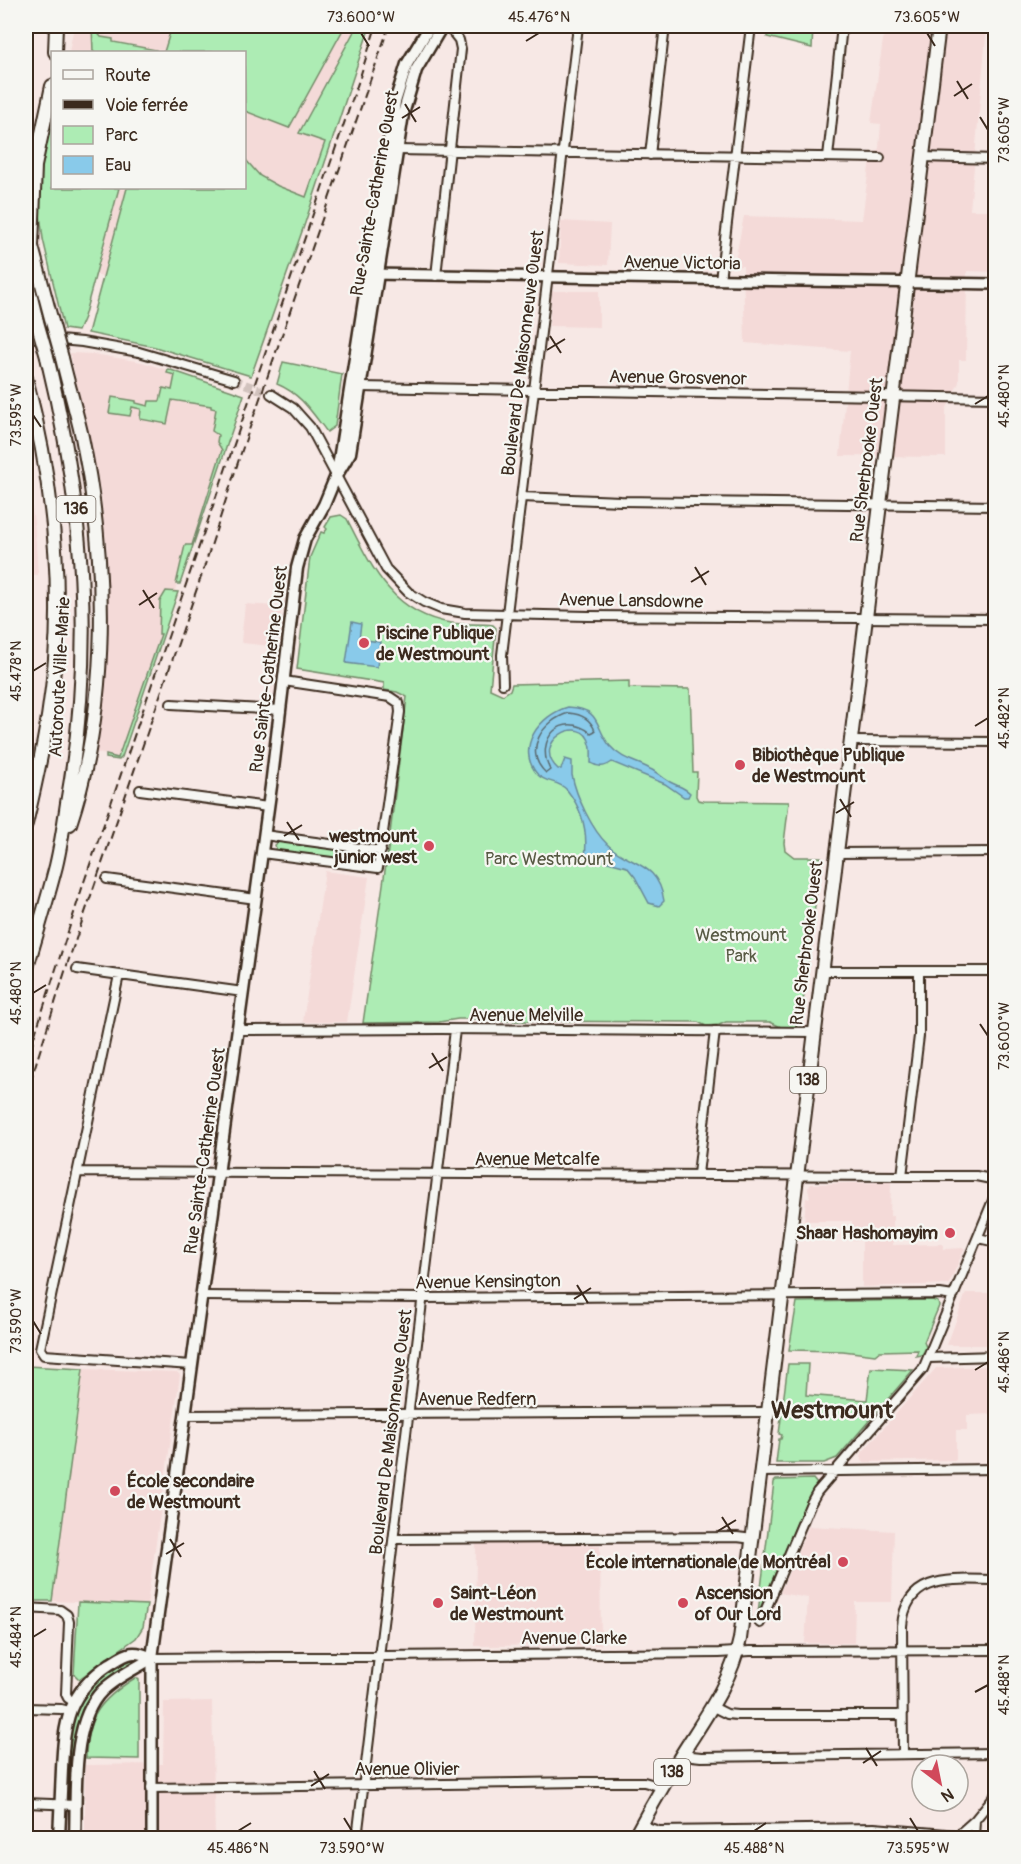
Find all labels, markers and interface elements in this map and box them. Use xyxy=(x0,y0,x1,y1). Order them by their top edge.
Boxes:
text: 73.600°W xyxy=(327,8,395,27)
text: 45.476°N xyxy=(508,8,570,27)
text: 73.605°W xyxy=(894,8,960,27)
legend xyxy=(51,51,246,189)
text: Route xyxy=(105,64,150,87)
street label: Rue Sainte-Catherine Ouest xyxy=(346,88,405,298)
text: Voie ferrée xyxy=(105,94,188,117)
text: 73.605°W xyxy=(995,97,1014,163)
text: Parc xyxy=(105,124,138,147)
text: Eau xyxy=(105,154,131,177)
street label: Boulevard De Maisonneuve Ouest xyxy=(497,228,550,477)
street label: Avenue Victoria xyxy=(623,250,741,276)
text: 45.480°N xyxy=(995,364,1014,428)
street label: Avenue Grosvenor xyxy=(609,365,748,391)
street label: Rue Sherbrooke Ouest xyxy=(845,376,889,544)
text: 73.595°W xyxy=(7,383,26,446)
road number: 136 xyxy=(56,496,96,522)
street label: Rue Sainte-Catherine Ouest xyxy=(245,563,293,774)
street label: Avenue Lansdowne xyxy=(559,588,703,614)
street label: Autoroute Ville-Marie xyxy=(44,596,76,758)
place label: Piscine Publique de Westmount xyxy=(376,622,495,666)
marker: Piscine Publique de Westmount xyxy=(357,636,371,650)
text: 45.478°N xyxy=(7,640,26,702)
text: 45.482°N xyxy=(995,687,1014,749)
place label: Bibiothèque Publique de Westmount xyxy=(752,744,905,788)
marker: Bibiothèque Publique de Westmount xyxy=(733,758,747,772)
place label: westmount junior west xyxy=(329,825,418,869)
marker: westmount junior west xyxy=(422,839,436,853)
park label: Parc Westmount xyxy=(485,848,614,871)
street label: Rue Sherbrooke Ouest xyxy=(785,859,829,1027)
park label: Westmount Park xyxy=(695,924,787,968)
text: 45.480°N xyxy=(7,961,26,1025)
text: 73.600°W xyxy=(995,1002,1014,1070)
street label: Avenue Melville xyxy=(469,1004,583,1027)
street label: Rue Sainte-Catherine Ouest xyxy=(179,1045,231,1256)
road number: 138 xyxy=(790,1067,826,1093)
street label: Avenue Metcalfe xyxy=(474,1148,600,1171)
place label: Shaar Hashomayim xyxy=(796,1222,938,1245)
marker: Shaar Hashomayim xyxy=(943,1226,957,1240)
street label: Avenue Kensington xyxy=(415,1269,561,1295)
text: 73.590°W xyxy=(7,1288,26,1354)
street label: Boulevard De Maisonneuve Ouest xyxy=(365,1307,418,1556)
text: 45.486°N xyxy=(995,1331,1014,1393)
street label: Avenue Redfern xyxy=(417,1388,537,1411)
district label: Westmount xyxy=(771,1396,894,1425)
place label: École secondaire de Westmount xyxy=(127,1470,255,1514)
marker: École secondaire de Westmount xyxy=(108,1484,122,1498)
place label: École internationale de Montréal xyxy=(586,1551,831,1574)
marker: École internationale de Montréal xyxy=(836,1555,850,1569)
place label: Saint-Léon de Westmount xyxy=(450,1582,564,1626)
place label: Ascension of Our Lord xyxy=(694,1582,782,1626)
marker: Saint-Léon de Westmount xyxy=(431,1596,445,1610)
marker: Ascension of Our Lord xyxy=(676,1596,690,1610)
text: 45.484°N xyxy=(7,1606,26,1668)
street label: Avenue Clarke xyxy=(521,1627,627,1650)
text: 45.488°N xyxy=(995,1655,1014,1715)
north arrow xyxy=(910,1753,970,1813)
street label: Avenue Olivier xyxy=(354,1758,460,1781)
road number: 138 xyxy=(654,1759,690,1785)
text: N xyxy=(937,1784,957,1806)
text: 45.486°N xyxy=(207,1839,269,1858)
text: 73.590°W xyxy=(319,1839,385,1858)
text: 45.488°N xyxy=(724,1839,784,1858)
text: 73.595°W xyxy=(887,1839,950,1858)

